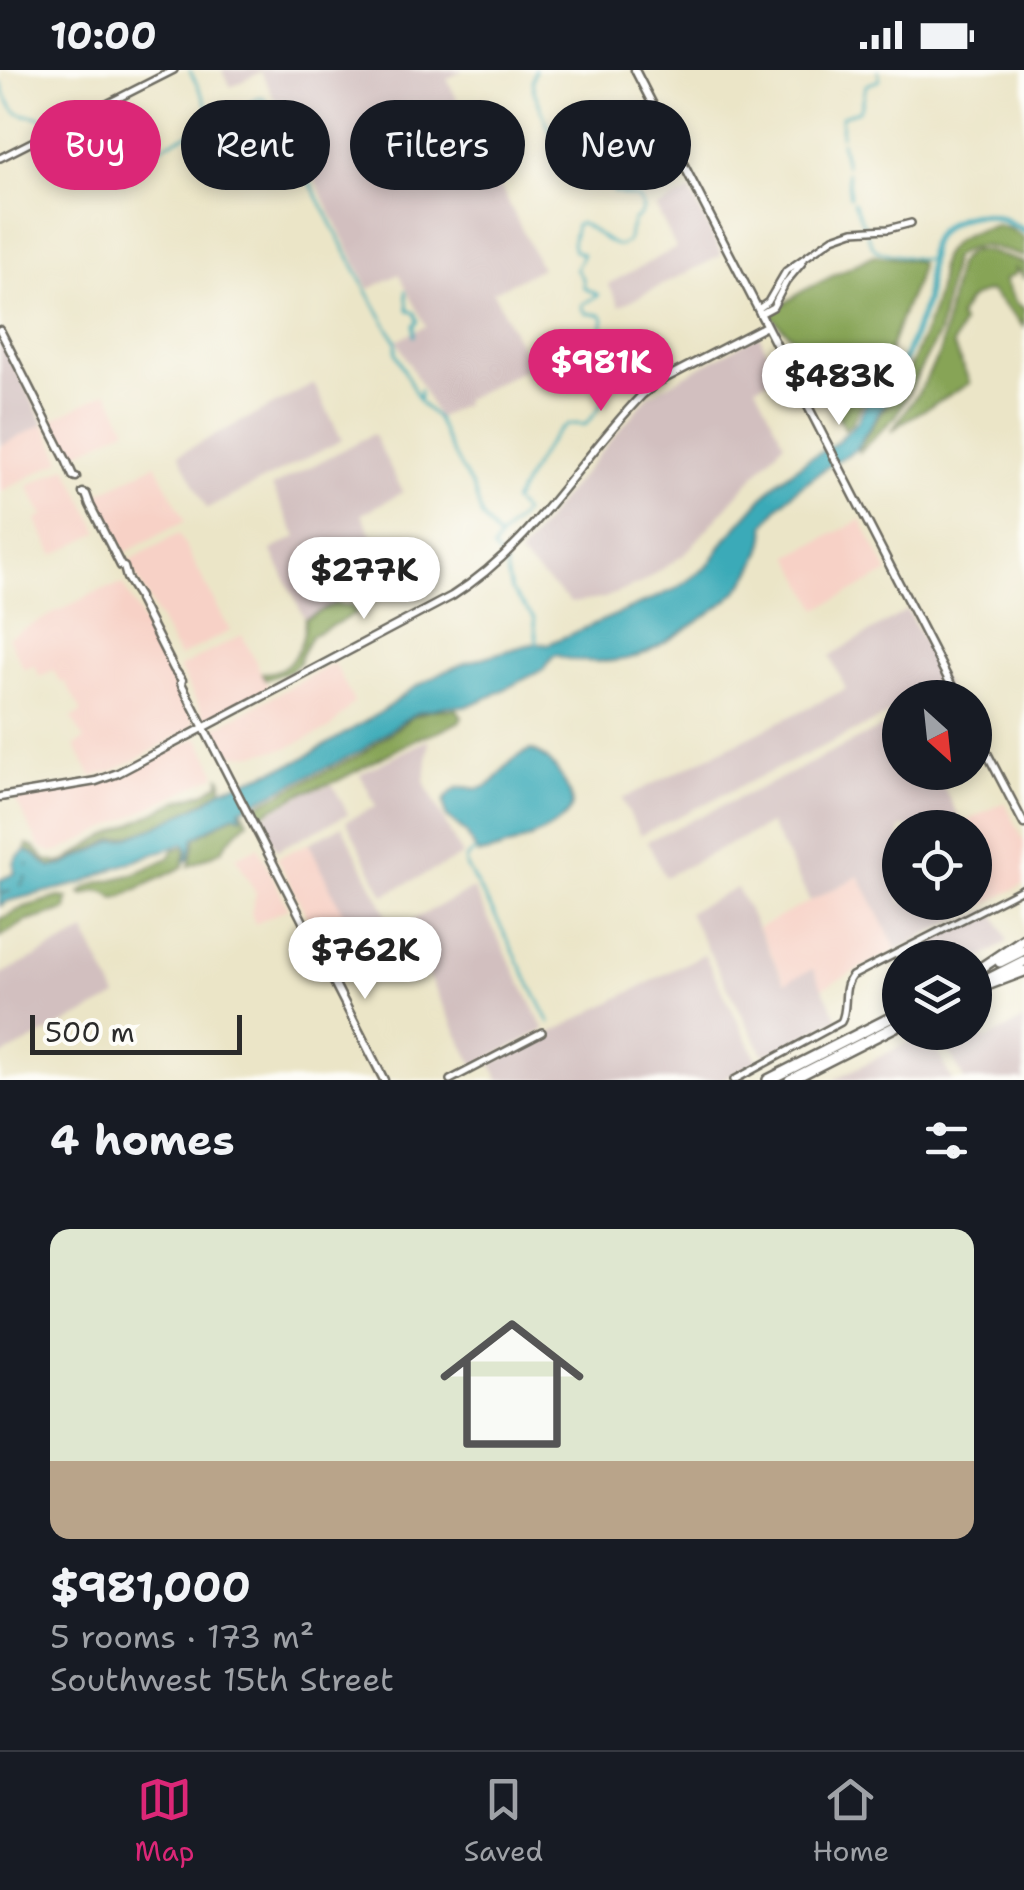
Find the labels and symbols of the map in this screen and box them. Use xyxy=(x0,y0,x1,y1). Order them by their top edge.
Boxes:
pin: $981K xyxy=(531,329,671,414)
pin: $483K xyxy=(769,343,909,428)
pin: $277K xyxy=(294,537,434,622)
north arrow xyxy=(882,680,992,790)
pin: $762K xyxy=(295,917,435,1002)
scale bar xyxy=(30,1010,242,1054)

